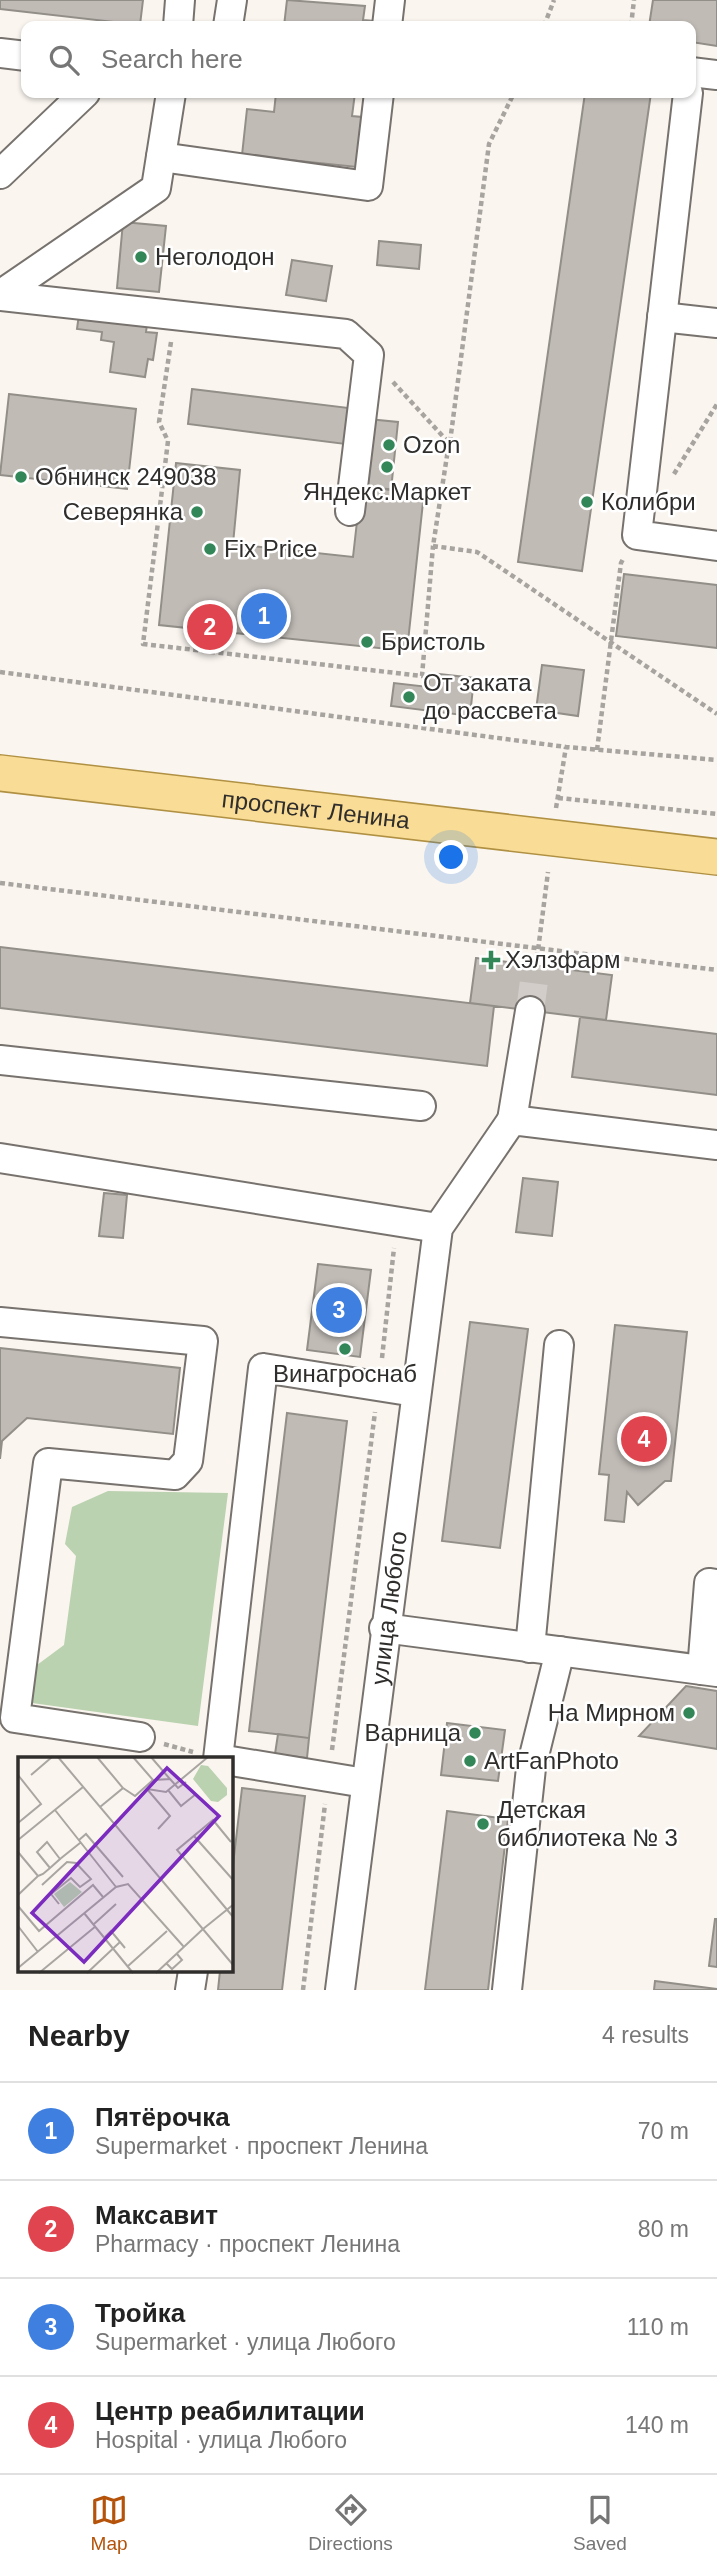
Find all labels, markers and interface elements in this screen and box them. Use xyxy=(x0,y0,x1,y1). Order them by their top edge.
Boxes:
search box xyxy=(21,21,696,98)
icon: search xyxy=(45,41,83,79)
text: Search here xyxy=(101,44,243,74)
place label: Неголодон xyxy=(155,243,274,270)
marker: Неголодон xyxy=(133,249,149,265)
place label: Ozon xyxy=(403,431,460,458)
marker: Ozon xyxy=(381,437,397,453)
marker: Яндекс.Маркет xyxy=(379,459,395,475)
place label: Обнинск 249038 xyxy=(35,463,217,490)
marker: Обнинск 249038 xyxy=(13,469,29,485)
place label: Яндекс.Маркет xyxy=(303,478,471,505)
place label: Колибри xyxy=(601,488,696,515)
marker: Колибри xyxy=(579,494,595,510)
place label: Северянка xyxy=(63,498,184,525)
marker: Северянка xyxy=(189,504,205,520)
place label: Fix Price xyxy=(224,535,317,562)
marker: Fix Price xyxy=(202,541,218,557)
pin: 1 xyxy=(241,590,287,642)
pin: 2 xyxy=(187,601,233,653)
place label: Бристоль xyxy=(381,628,486,655)
marker: Бристоль xyxy=(359,634,375,650)
place label: От заката до рассвета xyxy=(423,669,557,724)
marker: От заката до рассвета xyxy=(401,689,417,705)
street label: проспект Ленина xyxy=(221,785,412,834)
your location xyxy=(434,840,468,874)
place label: Хэлзфарм xyxy=(505,946,620,973)
marker: Хэлзфарм xyxy=(483,952,499,968)
pin: 3 xyxy=(316,1284,362,1336)
marker: Винагроснаб xyxy=(337,1341,353,1357)
place label: Винагроснаб xyxy=(273,1360,417,1387)
pin: 4 xyxy=(621,1413,667,1465)
street label: улица Любого xyxy=(365,1529,412,1687)
place label: На Мирном xyxy=(548,1699,675,1726)
marker: На Мирном xyxy=(681,1705,697,1721)
place label: Варница xyxy=(365,1719,462,1746)
marker: Варница xyxy=(467,1725,483,1741)
place label: ArtFanPhoto xyxy=(484,1747,619,1774)
marker: ArtFanPhoto xyxy=(462,1753,478,1769)
inset map xyxy=(18,1757,233,1972)
place label: Детская библиотека № 3 xyxy=(497,1796,678,1851)
marker: Детская библиотека № 3 xyxy=(475,1816,491,1832)
text: Nearby xyxy=(28,2019,130,2052)
text: 4 results xyxy=(602,2022,689,2048)
text: Пятёрочка xyxy=(95,2102,230,2132)
text: 1 xyxy=(45,2118,57,2144)
text: 70 m xyxy=(638,2118,689,2144)
text: Supermarket · проспект Ленина xyxy=(95,2133,428,2159)
text: Максавит xyxy=(95,2200,218,2230)
text: 2 xyxy=(45,2216,57,2242)
text: 80 m xyxy=(638,2216,689,2242)
text: Pharmacy · проспект Ленина xyxy=(95,2231,400,2257)
text: Тройка xyxy=(95,2298,185,2328)
text: 3 xyxy=(45,2314,57,2340)
text: 110 m xyxy=(627,2314,689,2340)
text: Supermarket · улица Любого xyxy=(95,2329,396,2355)
text: Центр реабилитации xyxy=(95,2396,365,2426)
text: 4 xyxy=(45,2412,57,2438)
text: 140 m xyxy=(625,2412,689,2438)
text: Hospital · улица Любого xyxy=(95,2427,347,2453)
tab: Map xyxy=(90,2491,128,2555)
tab: Directions xyxy=(308,2491,393,2555)
tab: Saved xyxy=(573,2491,627,2555)

